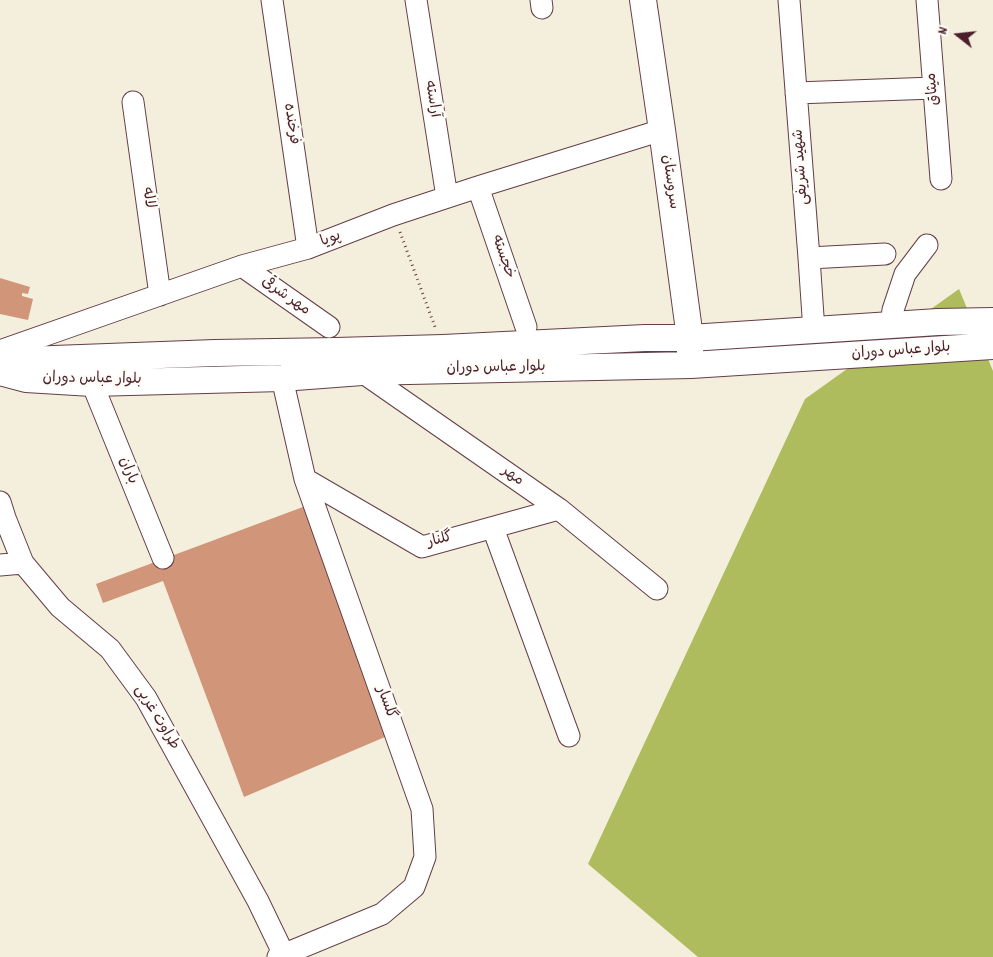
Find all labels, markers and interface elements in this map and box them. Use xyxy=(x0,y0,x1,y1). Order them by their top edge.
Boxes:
north arrow xyxy=(933,10,983,60)
text: N xyxy=(933,25,954,37)
street label: میثاق xyxy=(924,72,944,106)
street label: آراسته xyxy=(419,79,443,119)
street label: فرخنده xyxy=(278,102,302,146)
street label: شهید شریفی xyxy=(790,128,814,206)
street label: سروستان xyxy=(656,154,682,210)
street label: لاله xyxy=(137,186,157,210)
street label: پویا xyxy=(318,228,344,252)
street label: خجسته xyxy=(486,233,518,281)
street label: مهر شرقی xyxy=(257,274,313,320)
street label: بلوار عباس دوران xyxy=(851,340,951,364)
street label: بلوار عباس دوران xyxy=(446,359,546,379)
street label: بلوار عباس دوران xyxy=(42,370,142,390)
street label: باران xyxy=(113,455,141,487)
street label: مهر xyxy=(497,463,527,491)
street label: گلنار xyxy=(425,529,455,553)
street label: طراوت غربی xyxy=(130,682,182,754)
street label: گلسار xyxy=(371,684,399,722)

